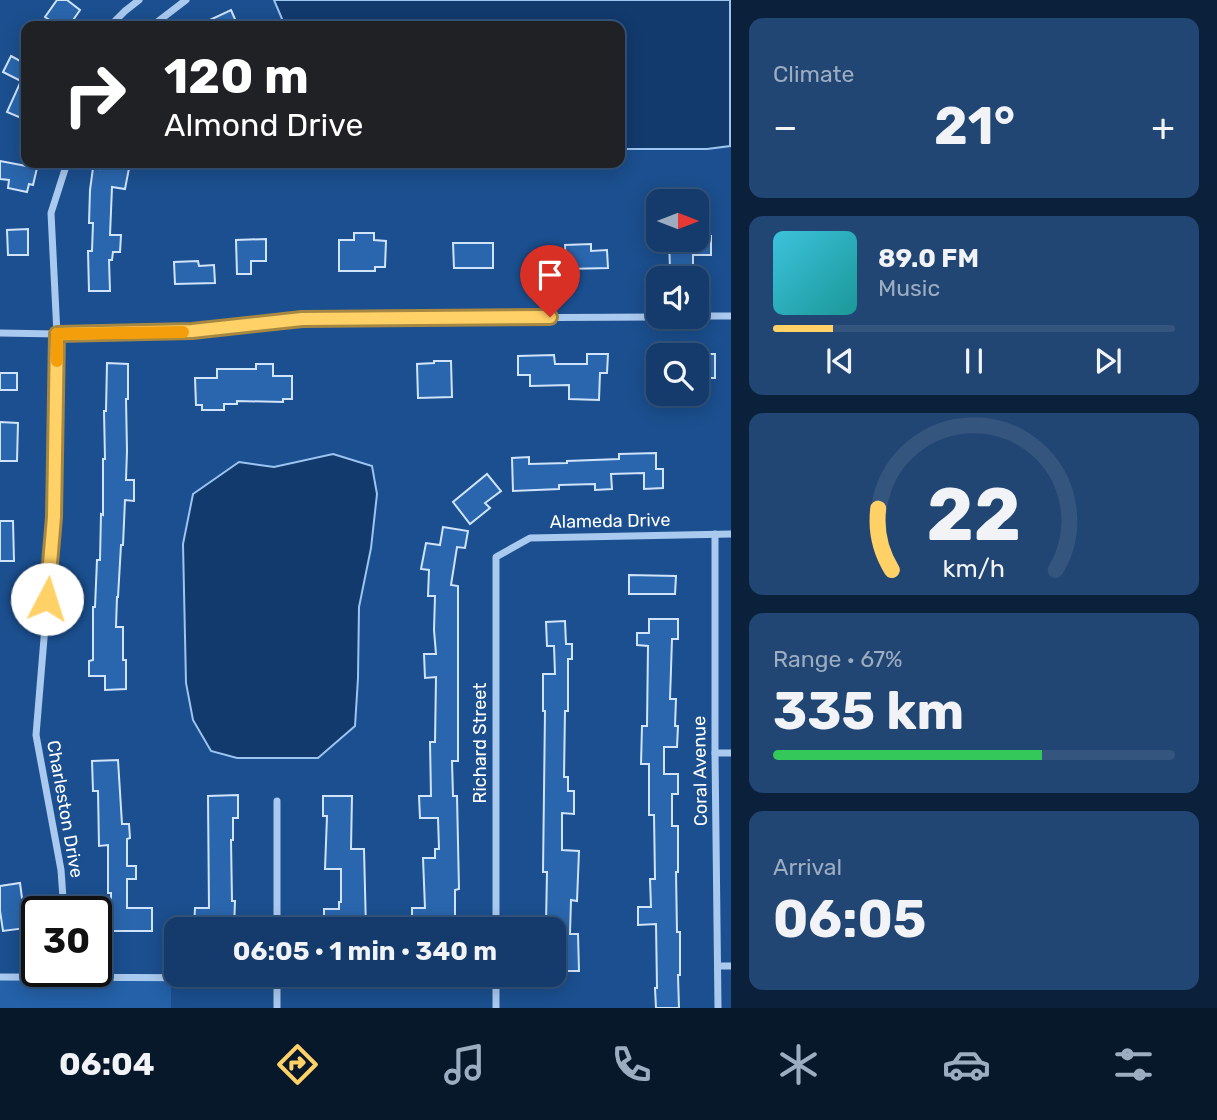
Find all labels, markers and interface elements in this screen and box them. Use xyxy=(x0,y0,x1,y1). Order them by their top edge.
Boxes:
text: 120 m xyxy=(164,47,309,105)
icon: right xyxy=(49,49,140,140)
text: Climate xyxy=(773,60,854,88)
text: 21° xyxy=(934,95,1015,157)
text: − xyxy=(773,104,798,150)
text: + xyxy=(1151,104,1175,150)
text: Almond Drive xyxy=(164,106,363,144)
north arrow xyxy=(646,189,709,252)
map controls xyxy=(646,189,709,406)
text: 89.0 FM xyxy=(878,243,979,274)
pin xyxy=(520,245,580,317)
icon: arrive xyxy=(531,256,569,294)
button: sound xyxy=(646,266,709,329)
text: Music xyxy=(878,274,940,302)
icon: previous xyxy=(821,342,859,380)
icon: pause xyxy=(955,342,993,380)
icon: next xyxy=(1089,342,1127,380)
button: search xyxy=(646,343,709,406)
text: 22 xyxy=(927,472,1021,558)
street label: Alameda Drive xyxy=(549,509,671,533)
text: km/h xyxy=(943,554,1005,583)
position arrow xyxy=(10,562,84,636)
text: Range · 67% xyxy=(773,645,903,673)
text: 335 km xyxy=(773,680,964,742)
street label: Richard Street xyxy=(469,683,491,803)
street label: Coral Avenue xyxy=(688,716,712,826)
street label: Charleston Drive xyxy=(42,738,88,880)
text: Arrival xyxy=(773,853,842,881)
text: 06:05 xyxy=(773,888,926,950)
speed limit sign: 30 xyxy=(21,896,112,987)
text: 06:05 · 1 min · 340 m xyxy=(233,936,497,967)
icon: directions xyxy=(273,1040,322,1089)
icon: music xyxy=(440,1040,489,1089)
icon: phone xyxy=(607,1040,656,1089)
icon: climate xyxy=(774,1040,823,1089)
icon: car xyxy=(942,1040,991,1089)
icon: filters xyxy=(1109,1040,1158,1089)
text: 06:04 xyxy=(59,1045,155,1083)

